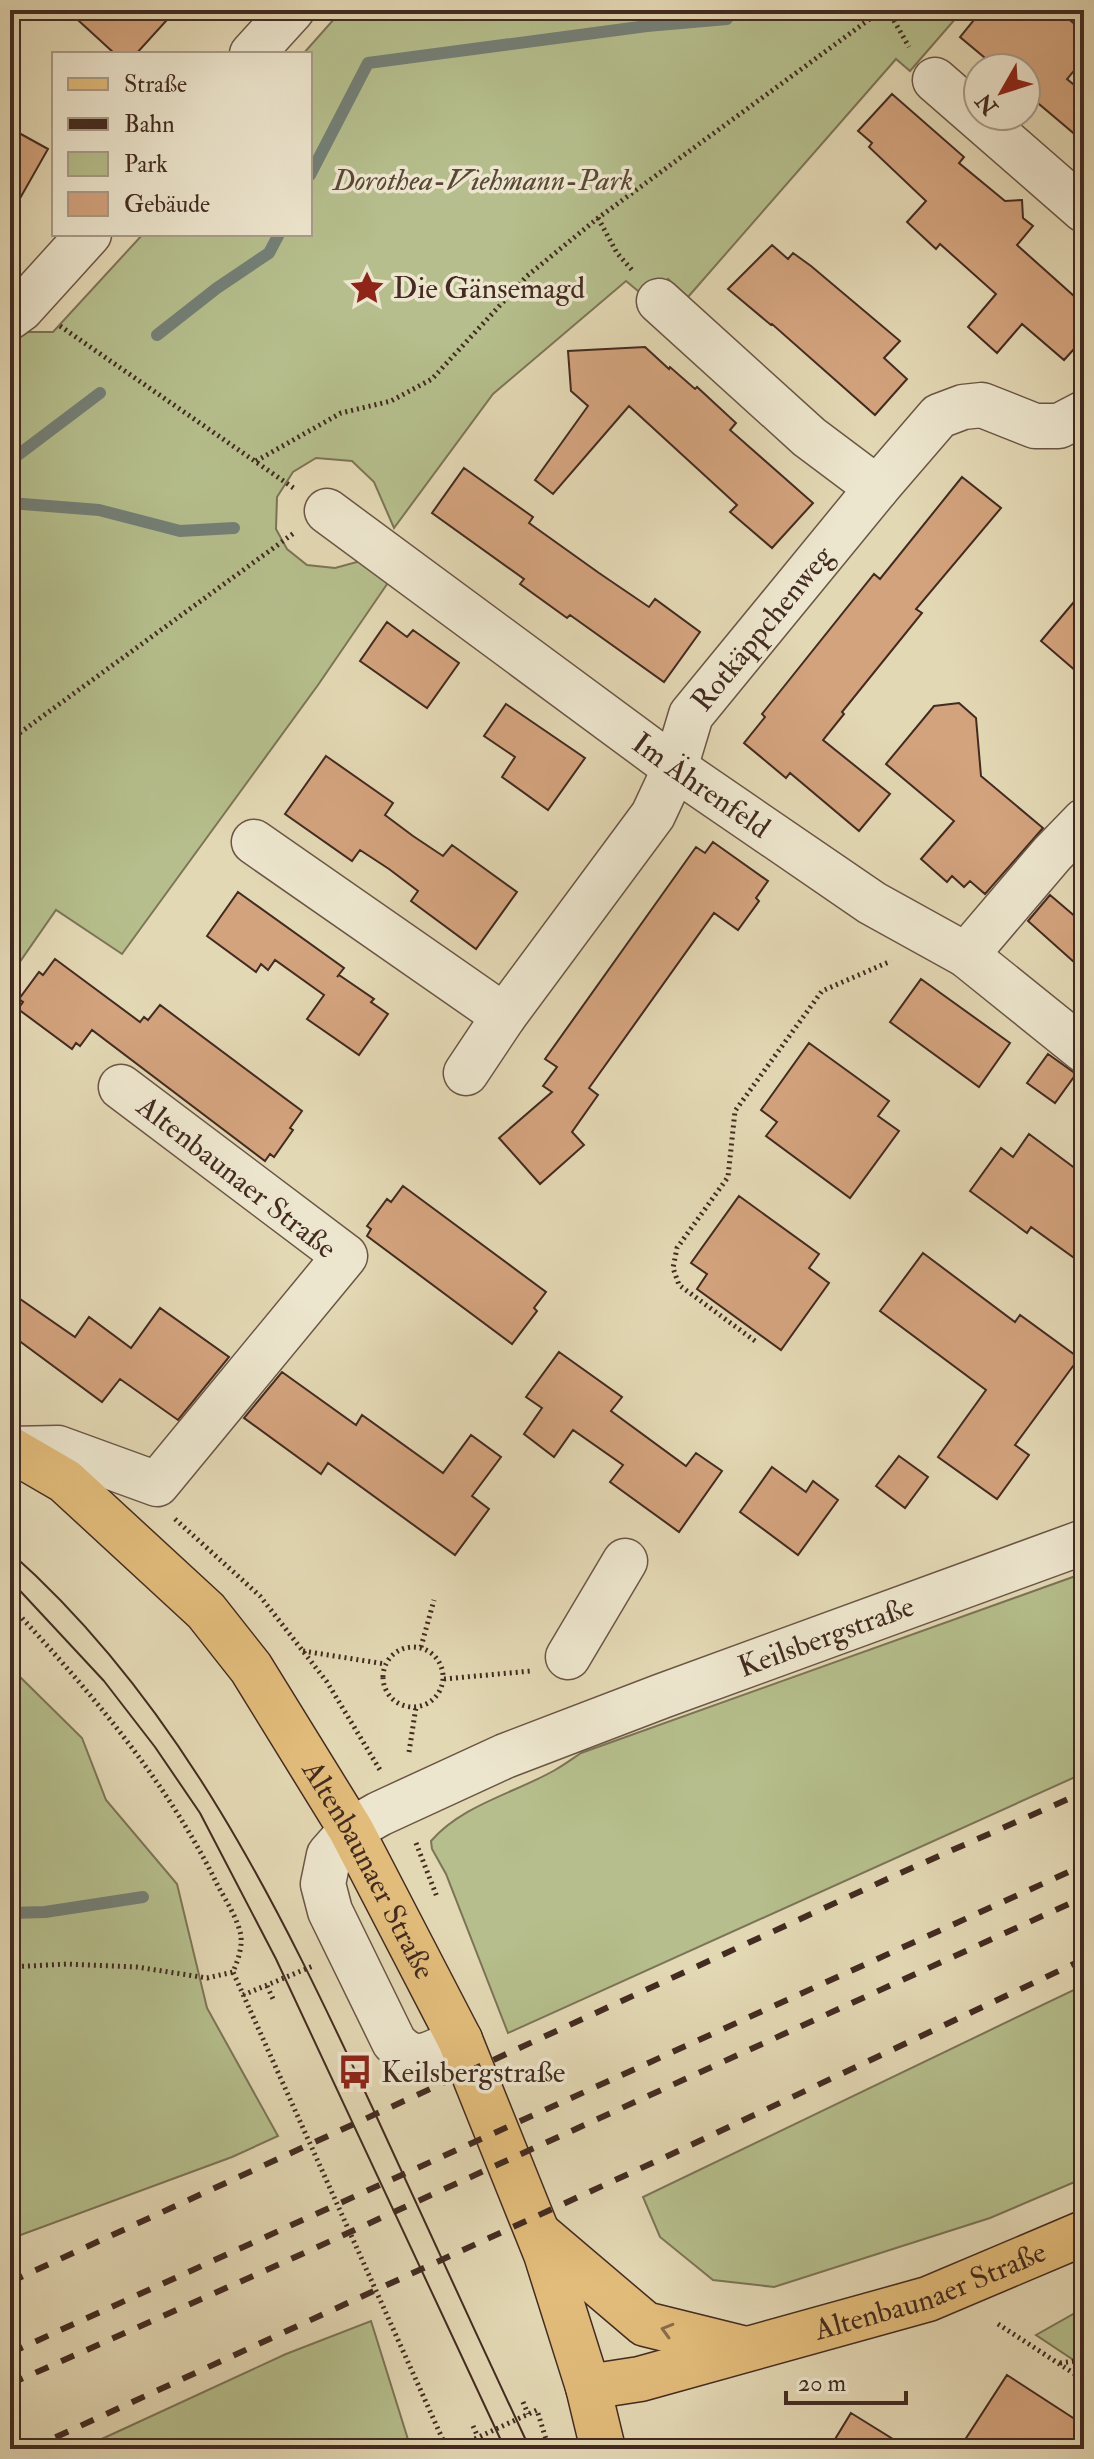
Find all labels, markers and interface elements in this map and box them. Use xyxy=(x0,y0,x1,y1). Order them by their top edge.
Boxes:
legend xyxy=(52,52,312,236)
north arrow xyxy=(962,52,1042,132)
text: Straße xyxy=(124,69,187,100)
text: N xyxy=(970,87,1005,121)
text: Bahn xyxy=(124,109,175,140)
text: Park xyxy=(124,149,168,180)
park label: Dorothea-Viehmann-Park xyxy=(332,162,633,199)
text: Gebäude xyxy=(124,189,210,220)
place icon: Die Gänsemagd xyxy=(348,269,386,307)
place label: Die Gänsemagd xyxy=(393,270,585,307)
street label: Rotkäppchenweg xyxy=(684,537,842,719)
street label: Im Ährenfeld xyxy=(625,725,777,847)
street label: Altenbaunaer Straße xyxy=(129,1087,344,1267)
street label: Keilsbergstraße xyxy=(733,1588,919,1686)
street label: Altenbaunaer Straße xyxy=(293,1753,443,1985)
bus stop icon: Keilsbergstraße xyxy=(336,2053,374,2091)
place label: Keilsbergstraße xyxy=(381,2054,565,2091)
street label: Altenbaunaer Straße xyxy=(809,2233,1052,2349)
one-way arrow xyxy=(661,2323,675,2339)
scale bar xyxy=(786,2355,906,2405)
text: 20 m xyxy=(798,2368,847,2399)

